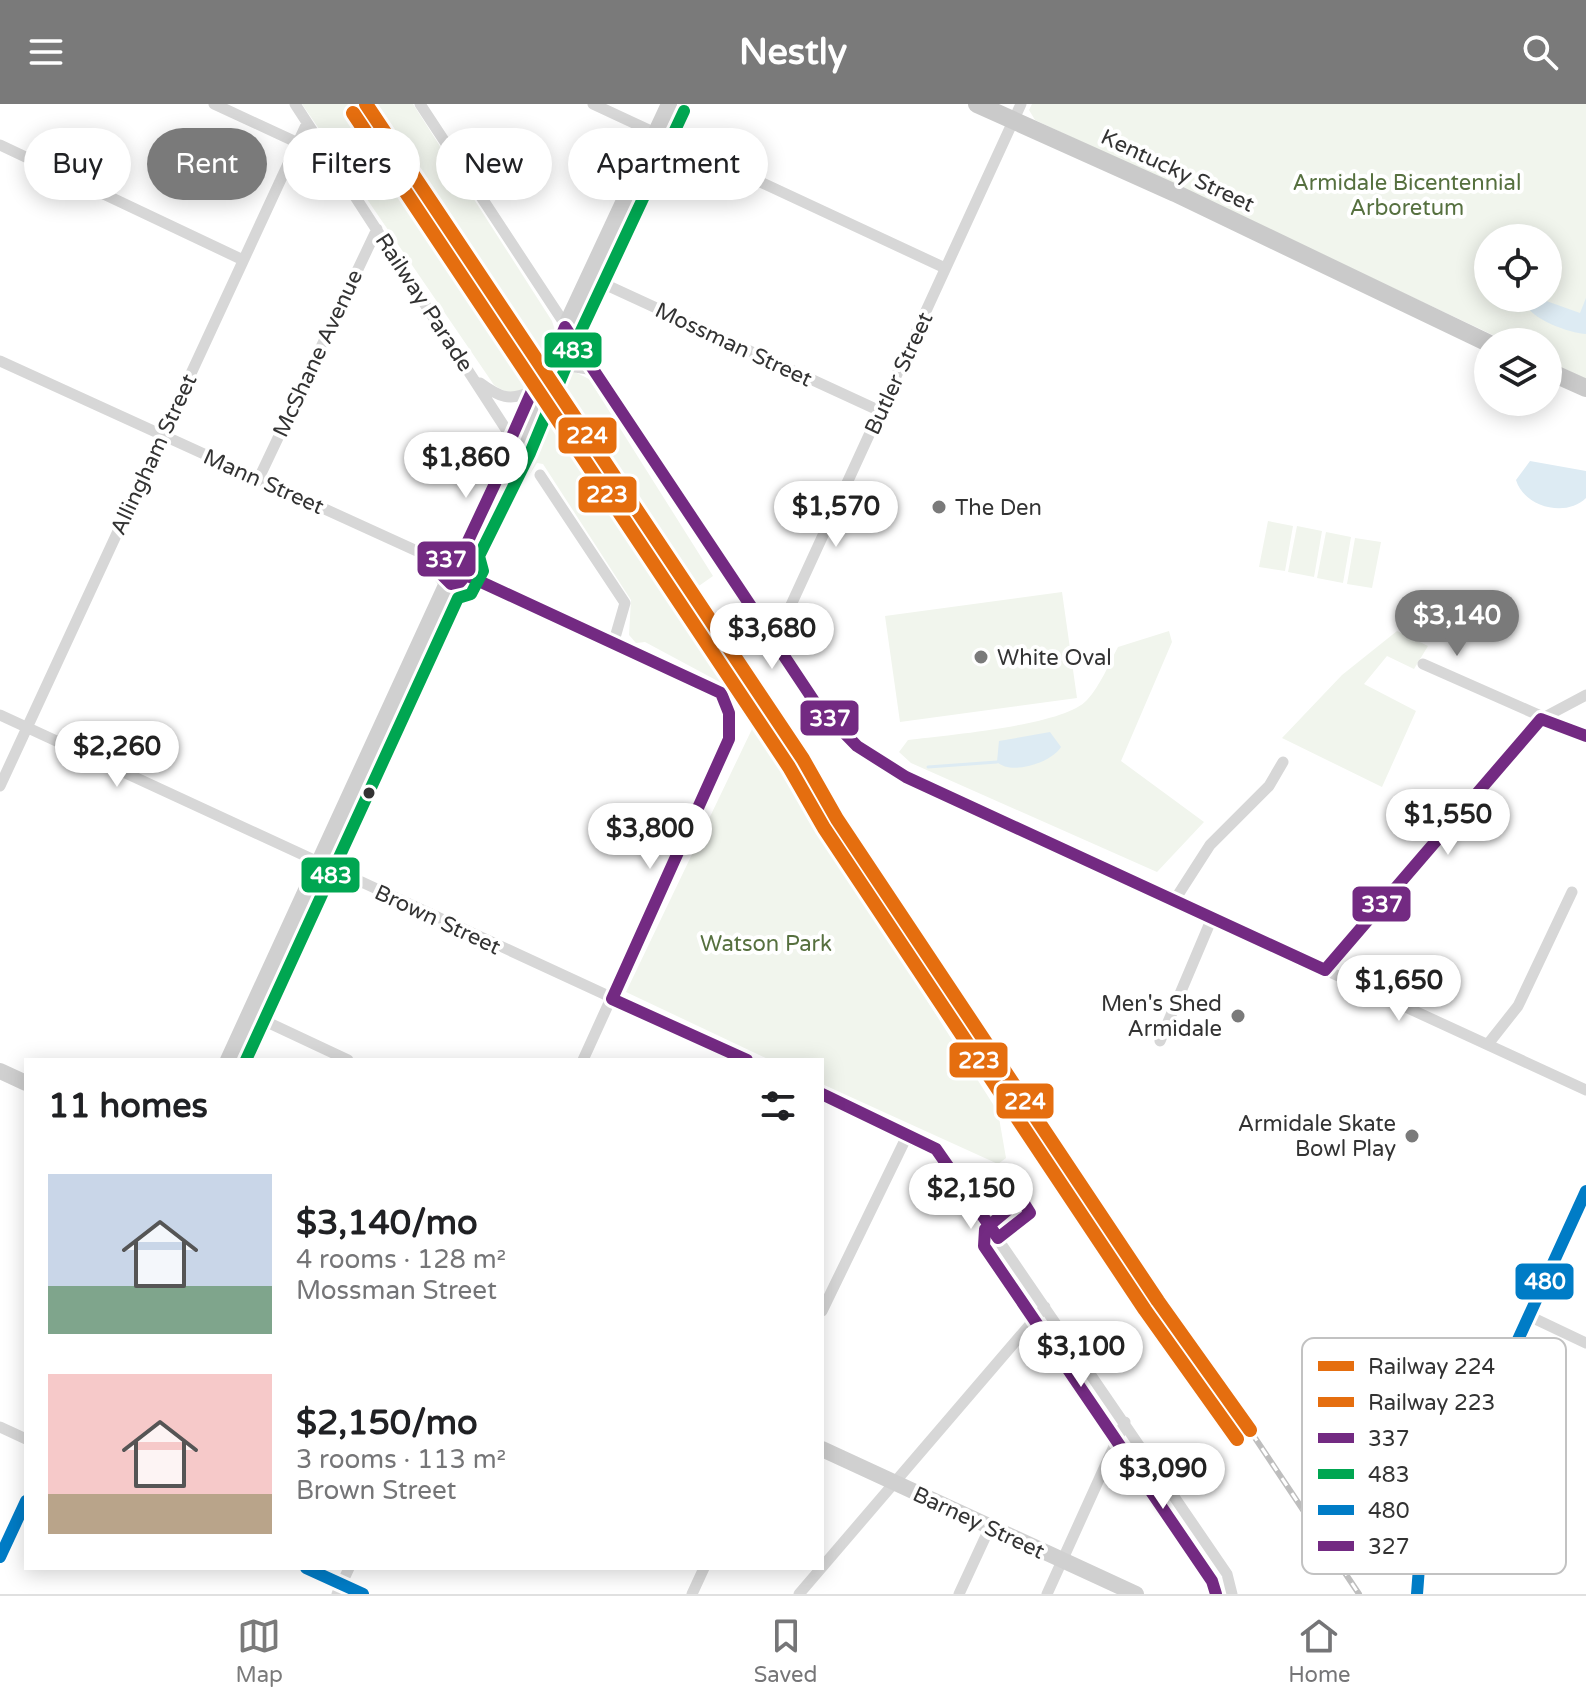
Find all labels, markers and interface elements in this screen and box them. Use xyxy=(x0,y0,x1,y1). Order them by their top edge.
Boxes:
icon: menu xyxy=(24,30,68,74)
icon: search xyxy=(1518,30,1562,74)
text: Nestly xyxy=(739,31,847,74)
street label: Kentucky Street xyxy=(1097,124,1258,218)
chip: Buy xyxy=(24,128,131,200)
chip: Rent xyxy=(147,128,267,200)
chip: Filters xyxy=(283,128,420,200)
chip: New xyxy=(436,128,552,200)
chip: Apartment xyxy=(568,128,768,200)
park label: Armidale Bicentennial Arboretum xyxy=(1293,170,1521,221)
map controls xyxy=(1474,224,1562,416)
button: locate xyxy=(1474,224,1562,312)
street label: Railway Parade xyxy=(370,229,479,377)
street label: McShane Avenue xyxy=(268,266,368,441)
street label: Mossman Street xyxy=(651,297,816,393)
street label: Butler Street xyxy=(859,308,939,439)
button: layers xyxy=(1474,328,1562,416)
line badge: 483 xyxy=(543,331,603,369)
text: 483 xyxy=(552,338,594,364)
street label: Allingham Street xyxy=(105,370,203,539)
line badge: 224 xyxy=(557,416,618,455)
text: 224 xyxy=(566,423,608,449)
pin: $1,860 xyxy=(401,432,531,500)
text: $1,860 xyxy=(422,442,510,473)
street label: Mann Street xyxy=(199,444,328,520)
line badge: 223 xyxy=(577,475,638,514)
pin: $1,570 xyxy=(771,481,901,549)
text: 223 xyxy=(586,482,628,508)
text: $1,570 xyxy=(792,491,880,522)
place label: The Den xyxy=(955,495,1042,521)
marker: The Den xyxy=(930,498,948,516)
line badge: 337 xyxy=(416,540,477,578)
text: 337 xyxy=(425,547,467,573)
pin: $3,140 xyxy=(1392,590,1522,658)
text: $3,140 xyxy=(1413,600,1501,631)
pin: $3,680 xyxy=(707,603,837,671)
text: $3,680 xyxy=(728,613,816,644)
place label: White Oval xyxy=(997,645,1112,671)
marker: White Oval xyxy=(972,648,990,666)
line badge: 337 xyxy=(799,699,860,737)
text: 337 xyxy=(809,706,851,732)
pin: $2,260 xyxy=(52,721,182,789)
text: $2,260 xyxy=(73,731,161,762)
unlabelled marker xyxy=(361,785,377,801)
pin: $1,550 xyxy=(1383,789,1513,857)
text: $1,550 xyxy=(1404,799,1492,830)
pin: $3,800 xyxy=(585,803,715,871)
text: $3,800 xyxy=(606,813,694,844)
line badge: 483 xyxy=(300,856,361,894)
text: 483 xyxy=(310,863,352,889)
street label: Brown Street xyxy=(371,879,505,960)
line badge: 337 xyxy=(1351,885,1412,923)
text: 337 xyxy=(1361,892,1403,918)
park label: Watson Park xyxy=(700,931,832,957)
pin: $1,650 xyxy=(1334,955,1464,1023)
text: $1,650 xyxy=(1355,965,1443,996)
place label: Men's Shed Armidale xyxy=(1101,991,1222,1042)
marker: Men's Shed Armidale xyxy=(1229,1007,1247,1025)
line badge: 223 xyxy=(948,1041,1009,1079)
text: 223 xyxy=(958,1048,1000,1074)
line badge: 224 xyxy=(995,1082,1055,1120)
icon: filters xyxy=(756,1084,800,1128)
text: 11 homes xyxy=(48,1086,208,1127)
text: 224 xyxy=(1004,1089,1046,1115)
place label: Armidale Skate Bowl Play xyxy=(1238,1111,1396,1162)
marker: Armidale Skate Bowl Play xyxy=(1403,1127,1421,1145)
pin: $2,150 xyxy=(906,1163,1036,1231)
text: $2,150 xyxy=(927,1173,1015,1204)
text: $3,140/mo xyxy=(296,1203,478,1244)
icon: home xyxy=(112,1206,208,1302)
text: 4 rooms · 128 m² xyxy=(296,1244,506,1275)
line badge: 480 xyxy=(1514,1262,1575,1301)
text: 480 xyxy=(1524,1269,1566,1295)
text: Mossman Street xyxy=(296,1275,497,1306)
pin: $3,100 xyxy=(1016,1321,1146,1389)
text: $3,100 xyxy=(1037,1331,1125,1362)
legend xyxy=(1302,1338,1566,1574)
text: Railway 224 xyxy=(1368,1354,1496,1380)
text: Railway 223 xyxy=(1368,1390,1495,1416)
text: $2,150/mo xyxy=(296,1403,478,1444)
icon: home xyxy=(112,1406,208,1502)
text: 337 xyxy=(1368,1426,1409,1452)
pin: $3,090 xyxy=(1098,1443,1228,1511)
text: 3 rooms · 113 m² xyxy=(296,1444,506,1475)
text: $3,090 xyxy=(1119,1453,1207,1484)
text: 483 xyxy=(1368,1462,1409,1488)
text: Brown Street xyxy=(296,1475,457,1506)
street label: Barney Street xyxy=(909,1481,1049,1565)
text: 480 xyxy=(1368,1498,1409,1524)
text: 327 xyxy=(1368,1534,1409,1560)
tab: Map xyxy=(235,1614,283,1688)
tab: Saved xyxy=(754,1614,817,1688)
tab: Home xyxy=(1288,1614,1351,1688)

